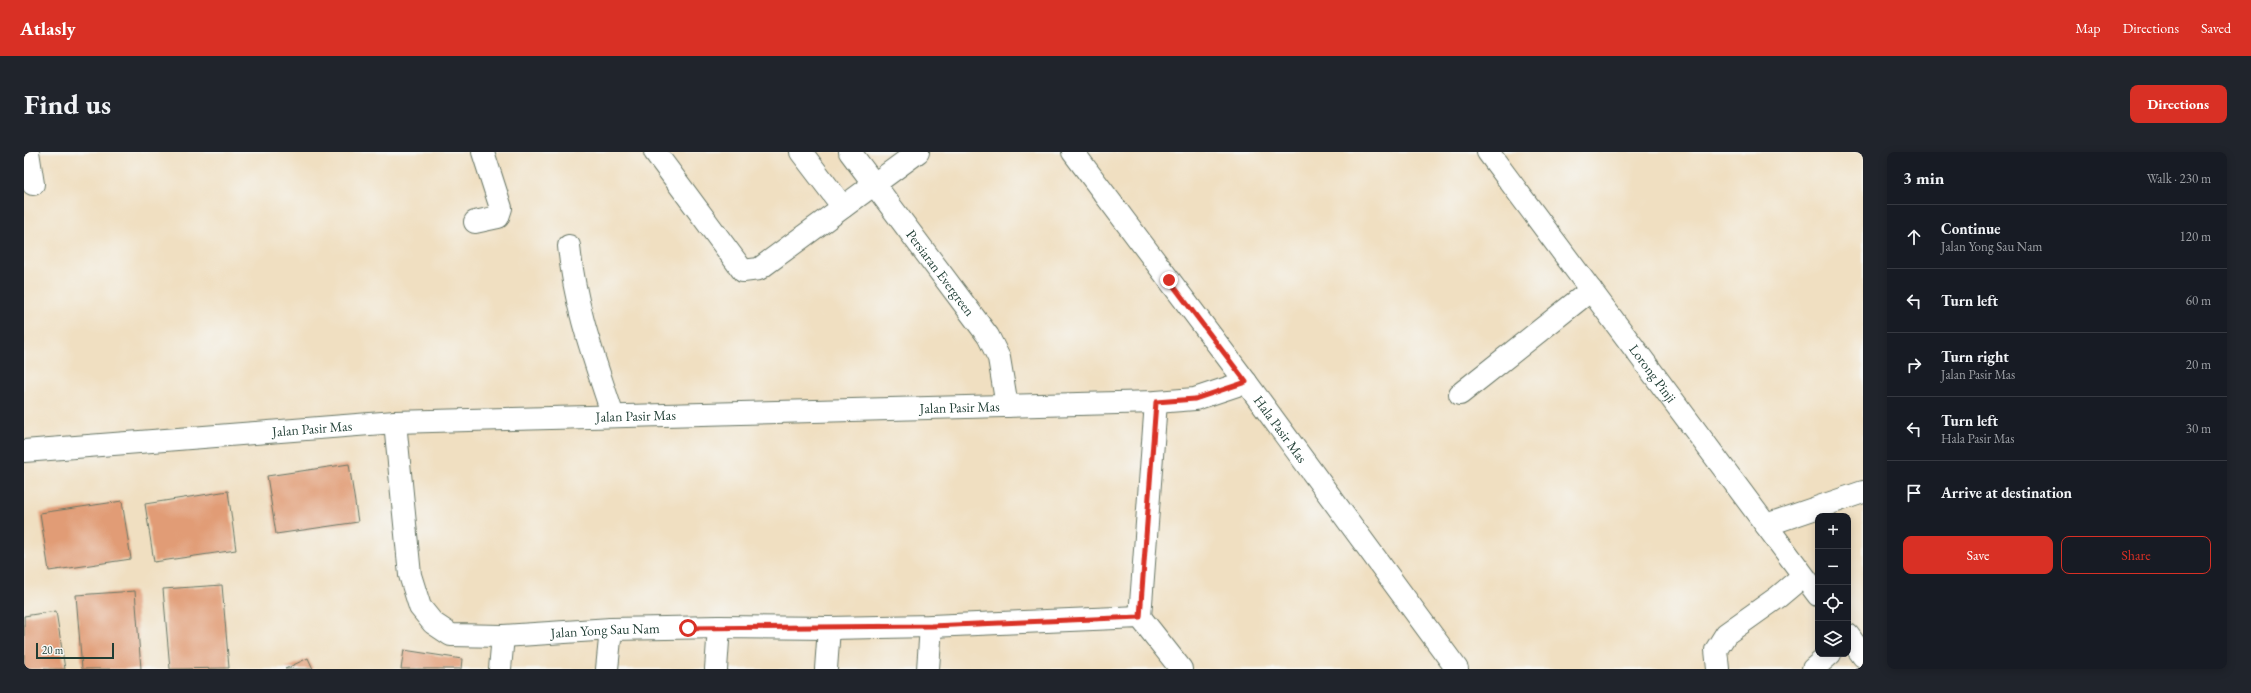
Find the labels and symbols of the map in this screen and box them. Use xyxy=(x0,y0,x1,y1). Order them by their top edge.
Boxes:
street label: Persiaran Evergreen xyxy=(902,226,979,320)
route end xyxy=(1160,271,1178,289)
street label: Lorong Pinji xyxy=(1625,341,1681,407)
street label: Hala Pasir Mas xyxy=(1250,392,1311,467)
street label: Jalan Pasir Mas xyxy=(918,397,1000,417)
street label: Jalan Pasir Mas xyxy=(595,406,677,426)
street label: Jalan Pasir Mas xyxy=(270,416,353,441)
street label: Jalan Yong Sau Nam xyxy=(549,619,660,642)
route start xyxy=(679,619,697,637)
scale bar xyxy=(36,641,114,660)

